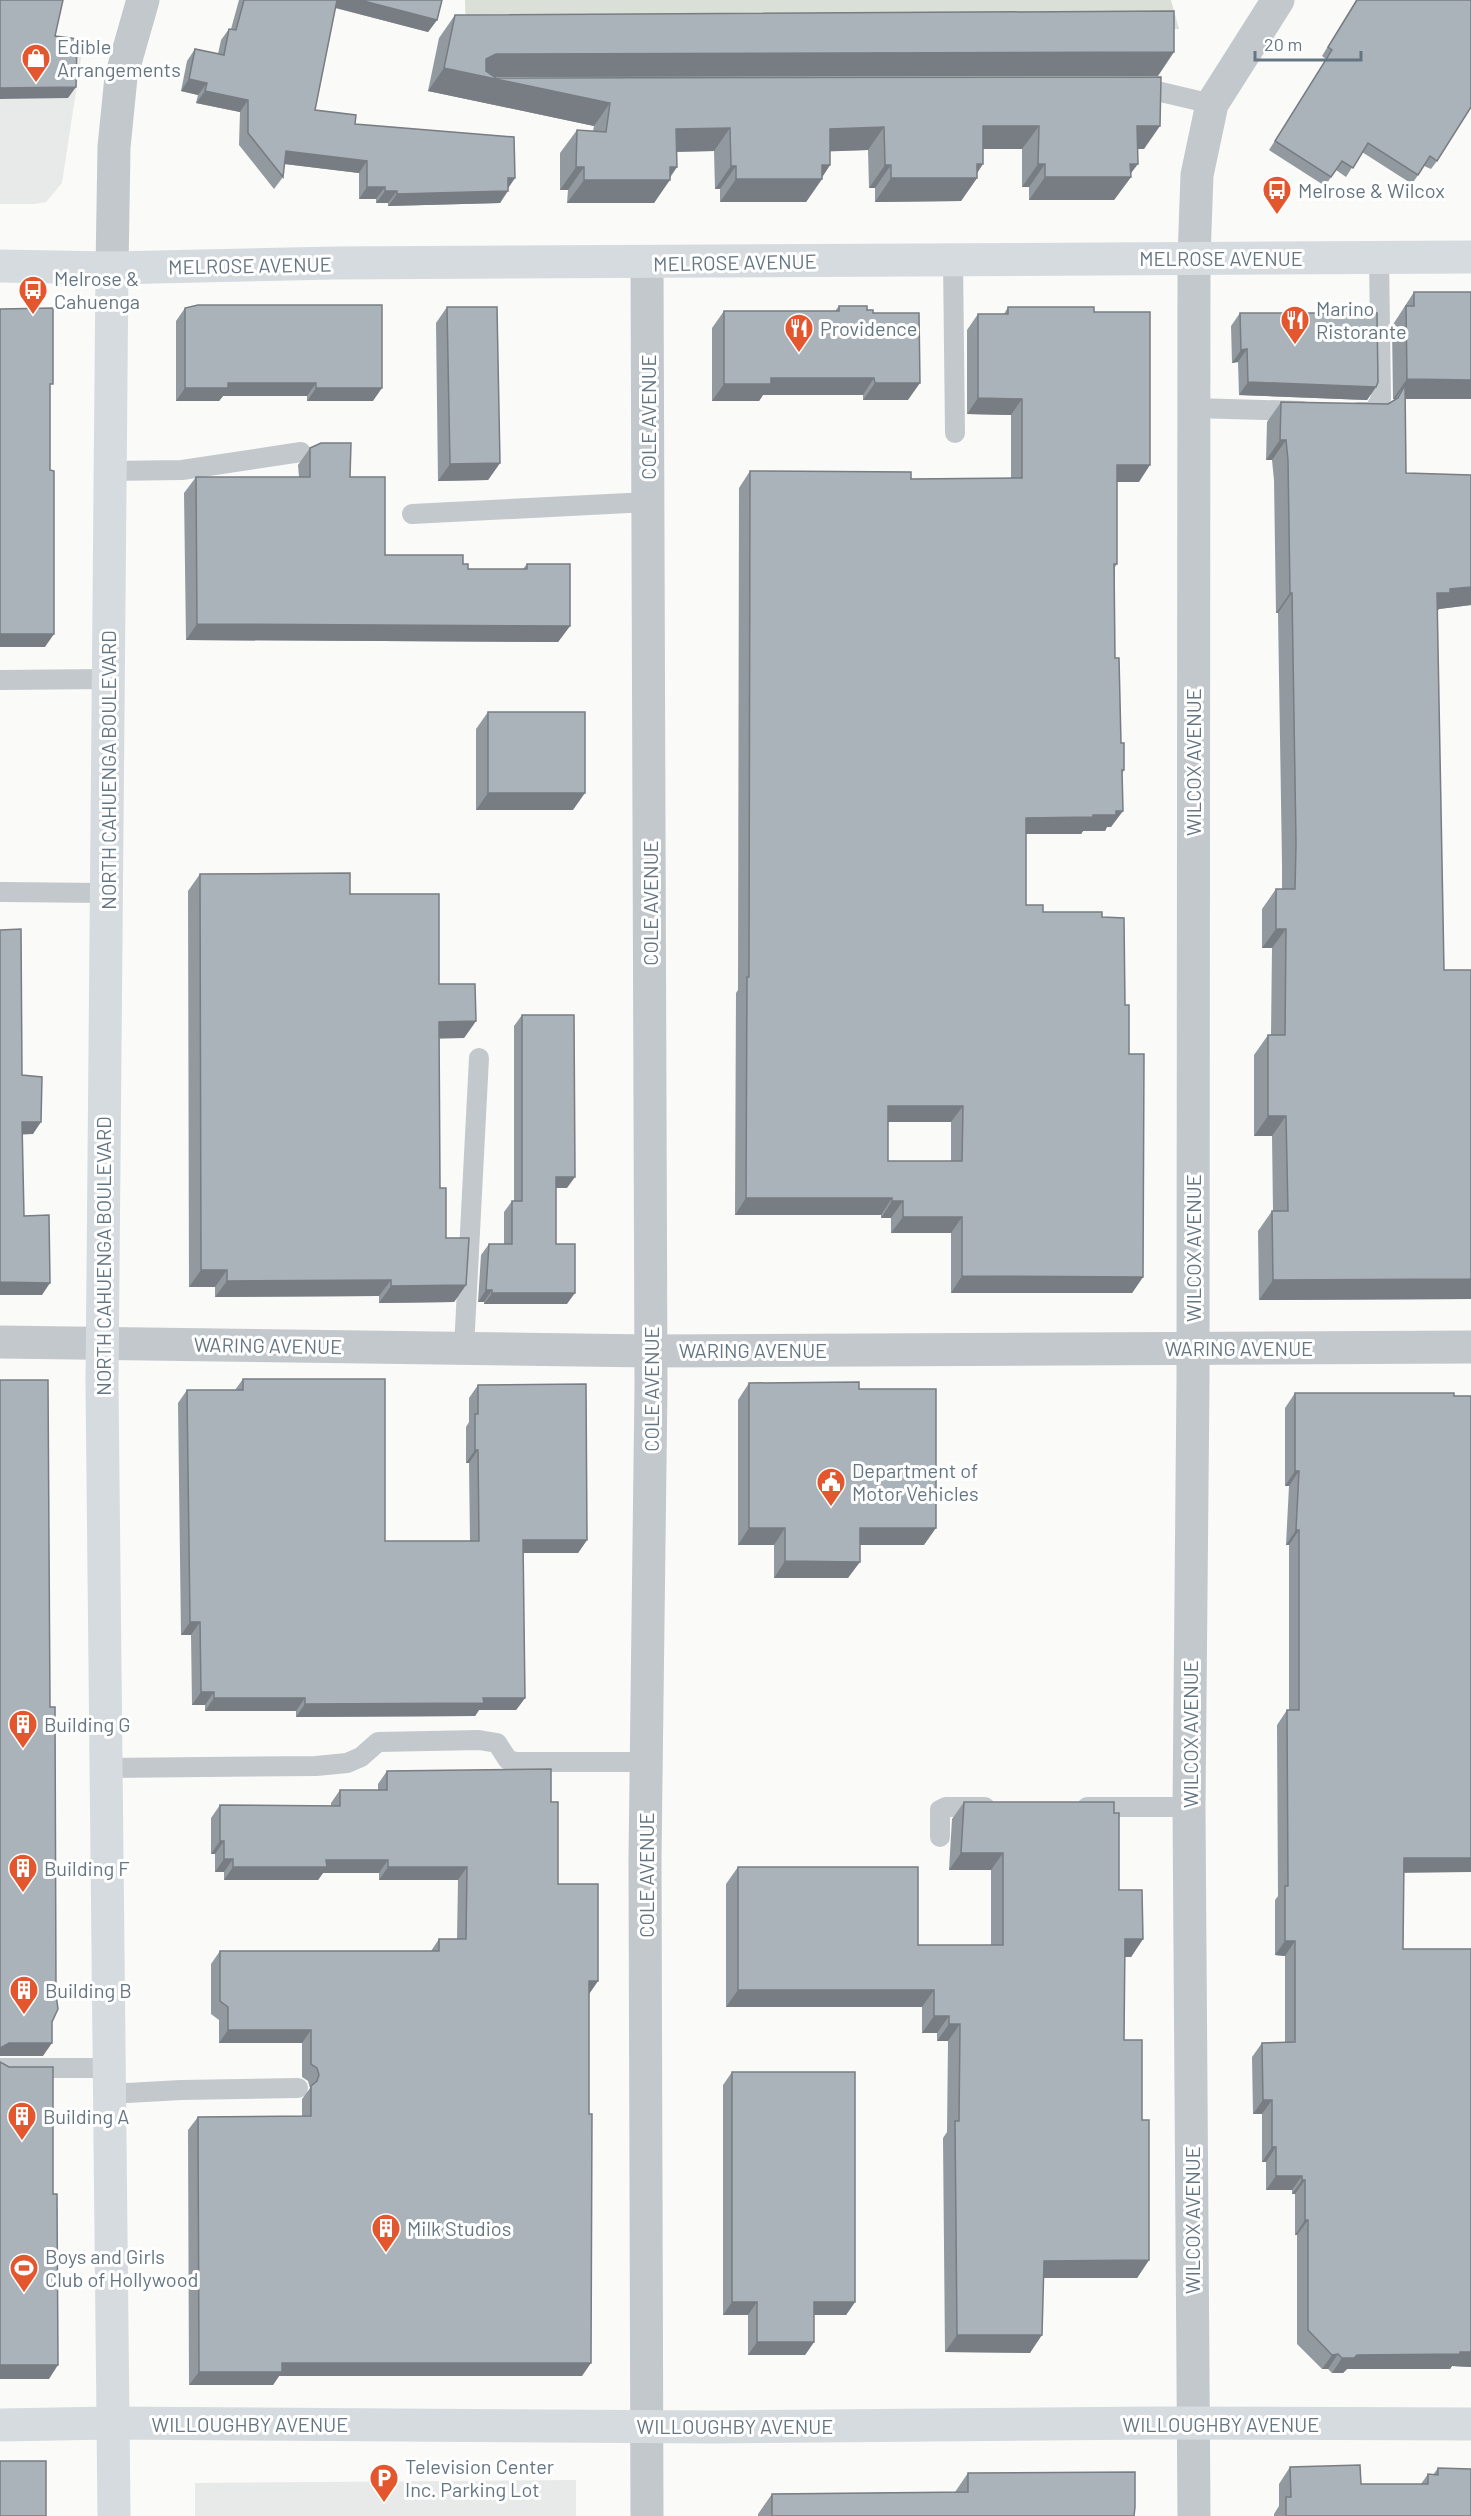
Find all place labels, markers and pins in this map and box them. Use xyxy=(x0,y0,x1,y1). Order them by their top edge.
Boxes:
place label: Edible Arrangements xyxy=(57,34,181,81)
shop icon: Edible Arrangements xyxy=(20,42,52,84)
bus stop icon: Melrose & Wilcox xyxy=(1261,174,1293,216)
place label: Melrose & Wilcox xyxy=(1298,178,1445,202)
place label: Melrose & Cahuenga xyxy=(54,266,140,313)
bus stop icon: Melrose & Cahuenga xyxy=(17,274,49,316)
place label: Marino Ristorante xyxy=(1316,296,1407,343)
restaurant icon: Marino Ristorante xyxy=(1279,304,1311,346)
restaurant icon: Providence xyxy=(783,312,815,354)
place label: Providence xyxy=(820,316,917,340)
place label: Department of Motor Vehicles xyxy=(852,1458,979,1505)
public building icon: Department of Motor Vehicles xyxy=(815,1466,847,1508)
building icon: Building G xyxy=(7,1708,39,1750)
place label: Building G xyxy=(44,1712,130,1736)
building icon: Building F xyxy=(7,1852,39,1894)
place label: Building F xyxy=(44,1856,130,1880)
building icon: Building B xyxy=(8,1974,40,2016)
place label: Building B xyxy=(45,1978,132,2002)
building icon: Building A xyxy=(6,2100,38,2142)
place label: Building A xyxy=(43,2104,129,2128)
building icon: Milk Studios xyxy=(370,2212,402,2254)
place label: Milk Studios xyxy=(407,2216,511,2240)
place label: Boys and Girls Club of Hollywood xyxy=(45,2244,198,2291)
sports icon: Boys and Girls Club of Hollywood xyxy=(8,2252,40,2294)
place label: Television Center Inc. Parking Lot xyxy=(405,2454,554,2501)
parking icon: Television Center Inc. Parking Lot xyxy=(368,2462,400,2504)

